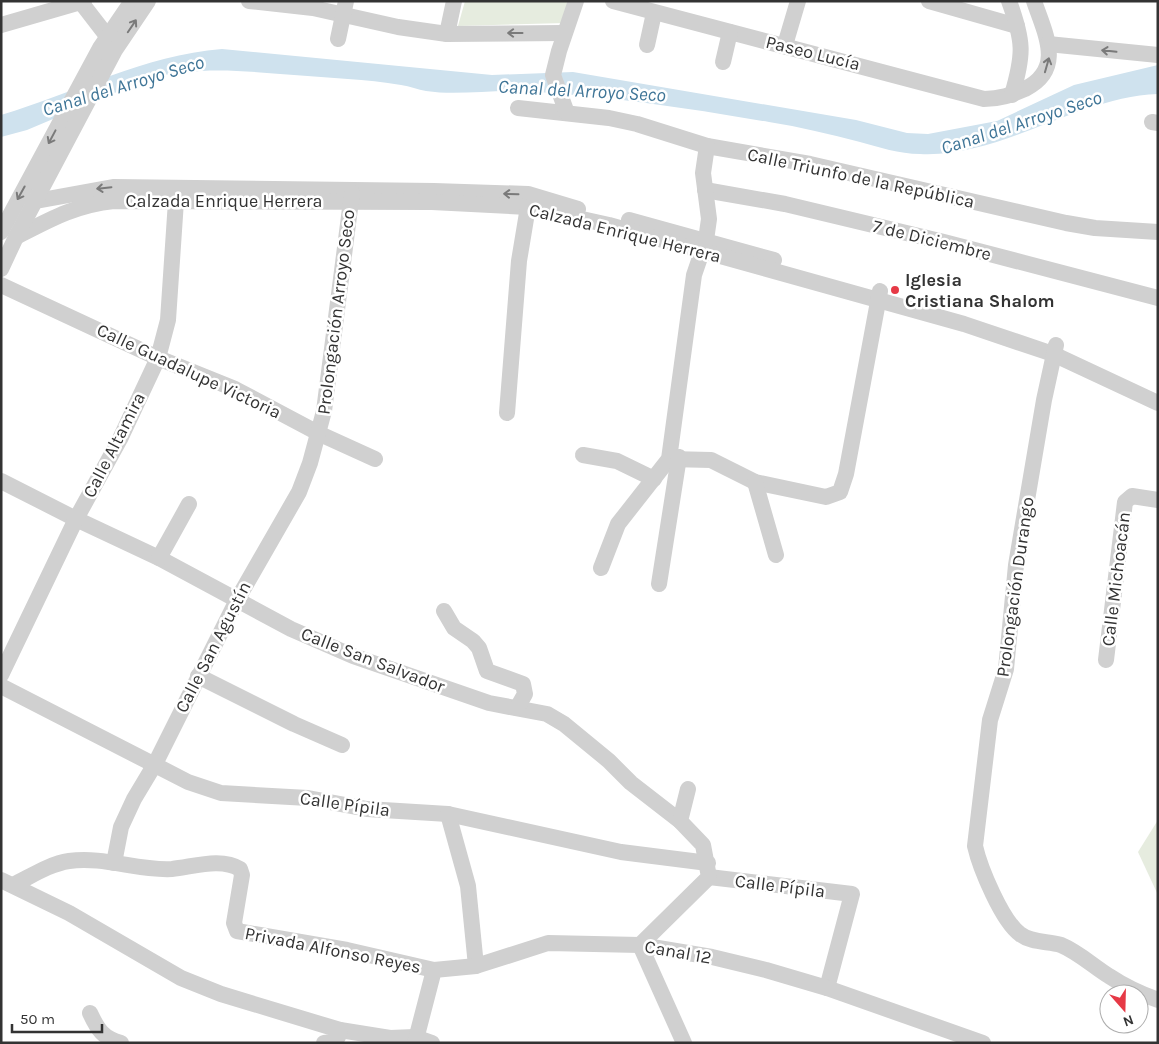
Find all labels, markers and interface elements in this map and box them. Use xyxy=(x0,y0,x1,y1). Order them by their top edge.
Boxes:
one-way arrow xyxy=(127,19,137,33)
one-way arrow xyxy=(508,28,524,38)
street label: Paseo Lucía xyxy=(763,31,863,75)
one-way arrow xyxy=(1102,46,1118,55)
water label: Canal del Arroyo Seco xyxy=(40,51,207,121)
one-way arrow xyxy=(1042,57,1052,73)
water label: Canal del Arroyo Seco xyxy=(498,76,667,106)
water label: Canal del Arroyo Seco xyxy=(938,86,1105,159)
one-way arrow xyxy=(47,129,56,144)
street label: Calle Triunfo de la República xyxy=(745,143,977,213)
one-way arrow xyxy=(96,183,112,193)
one-way arrow xyxy=(16,186,26,201)
one-way arrow xyxy=(504,189,520,198)
street label: Calzada Enrique Herrera xyxy=(125,190,323,212)
street label: Calzada Enrique Herrera xyxy=(527,198,723,268)
street label: Prolongación Arroyo Seco xyxy=(312,208,360,416)
street label: 7 de Diciembre xyxy=(870,215,994,265)
place label: Iglesia Cristiana Shalom xyxy=(905,269,1055,312)
marker: Iglesia Cristiana Shalom xyxy=(889,284,901,296)
street label: Calle Guadalupe Victoria xyxy=(93,319,285,423)
street label: Calle Altamira xyxy=(78,389,150,501)
street label: Prolongación Durango xyxy=(991,495,1039,679)
street label: Calle Michoacán xyxy=(1097,511,1135,647)
street label: Calle San Agustín xyxy=(170,578,256,716)
street label: Calle San Salvador xyxy=(298,622,448,698)
street label: Calle Pípila xyxy=(299,787,391,821)
street label: Calle Pípila xyxy=(734,870,826,902)
street label: Privada Alfonso Reyes xyxy=(243,922,423,978)
street label: Canal 12 xyxy=(643,935,713,969)
north arrow xyxy=(1099,984,1149,1034)
scale bar xyxy=(12,1002,102,1034)
text: 50 m xyxy=(20,1010,55,1028)
text: N xyxy=(1121,1011,1136,1030)

